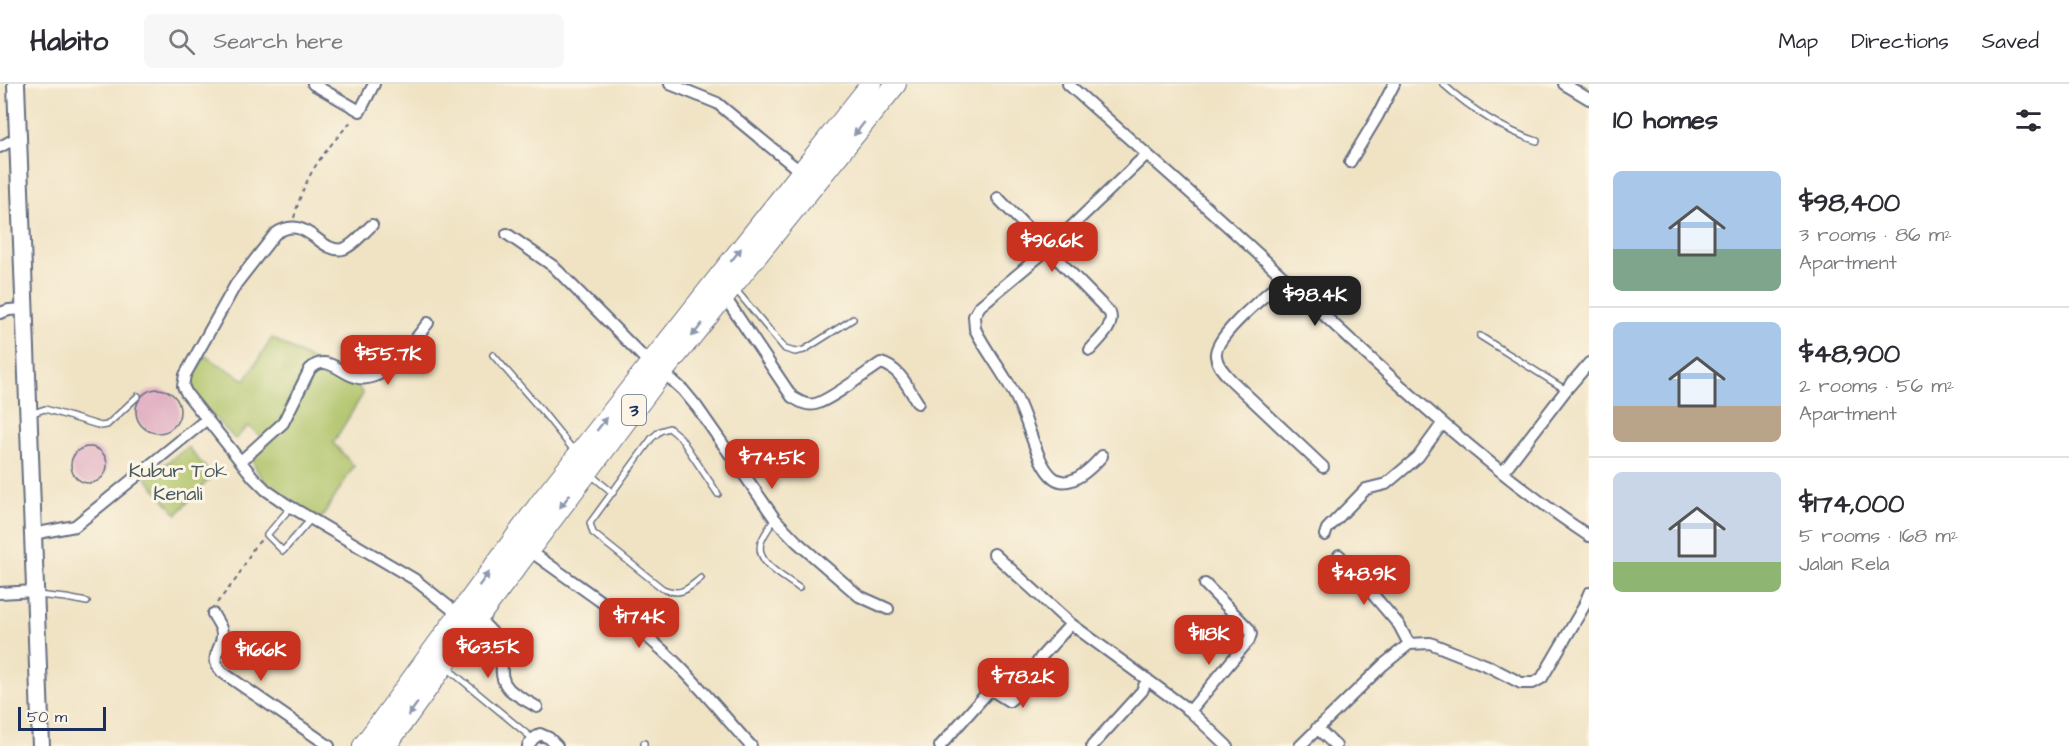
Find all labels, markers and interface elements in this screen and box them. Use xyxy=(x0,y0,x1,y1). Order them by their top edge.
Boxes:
search box xyxy=(144,14,564,68)
text: Habito xyxy=(30,22,108,61)
icon: search xyxy=(165,25,198,58)
text: Search here xyxy=(213,26,343,57)
text: Map xyxy=(1778,27,1818,56)
text: Directions xyxy=(1851,27,1949,56)
text: Saved xyxy=(1982,27,2039,56)
text: 10 homes xyxy=(1613,102,1718,138)
icon: filters xyxy=(2012,104,2045,137)
one-way arrow xyxy=(854,122,866,137)
text: $98,400 xyxy=(1799,185,1900,221)
icon: home xyxy=(1661,195,1733,267)
text: 3 rooms · 86 m² xyxy=(1799,221,1952,249)
pin: $96.6K xyxy=(1003,222,1101,273)
text: $96.6K xyxy=(1021,227,1083,255)
one-way arrow xyxy=(729,247,741,262)
text: Apartment xyxy=(1799,249,1897,277)
pin: $98.4K xyxy=(1266,276,1364,327)
text: $98.4K xyxy=(1283,281,1347,309)
one-way arrow xyxy=(690,322,703,338)
pin: $55.7K xyxy=(339,335,437,386)
text: $48,900 xyxy=(1799,336,1900,372)
text: $55.7K xyxy=(355,340,421,368)
icon: home xyxy=(1661,346,1733,418)
text: 2 rooms · 56 m² xyxy=(1799,372,1954,400)
road number: 3 xyxy=(622,395,646,425)
text: Apartment xyxy=(1799,400,1897,428)
one-way arrow xyxy=(596,417,608,432)
pin: $74.5K xyxy=(723,439,821,490)
text: $74.5K xyxy=(739,444,805,472)
park label: Kubur Tok Kenali xyxy=(129,457,227,508)
text: $174,000 xyxy=(1799,486,1904,522)
one-way arrow xyxy=(560,494,572,509)
icon: home xyxy=(1661,496,1733,568)
text: 5 rooms · 168 m² xyxy=(1799,522,1958,550)
text: Jalan Rela xyxy=(1799,550,1890,578)
pin: $48.9K xyxy=(1315,555,1413,606)
text: $48.9K xyxy=(1332,560,1396,588)
one-way arrow xyxy=(477,572,489,587)
pin: $174K xyxy=(597,598,681,649)
text: $174K xyxy=(613,603,665,631)
pin: $118K xyxy=(1167,615,1251,666)
text: $118K xyxy=(1188,620,1230,648)
pin: $63.5K xyxy=(439,628,537,679)
pin: $166K xyxy=(219,631,303,682)
text: $63.5K xyxy=(457,633,519,661)
text: $166K xyxy=(236,636,286,664)
pin: $78.2K xyxy=(974,658,1072,709)
text: $78.2K xyxy=(992,663,1054,691)
one-way arrow xyxy=(407,701,419,716)
scale bar xyxy=(18,704,106,732)
text: 50 m xyxy=(27,706,67,728)

